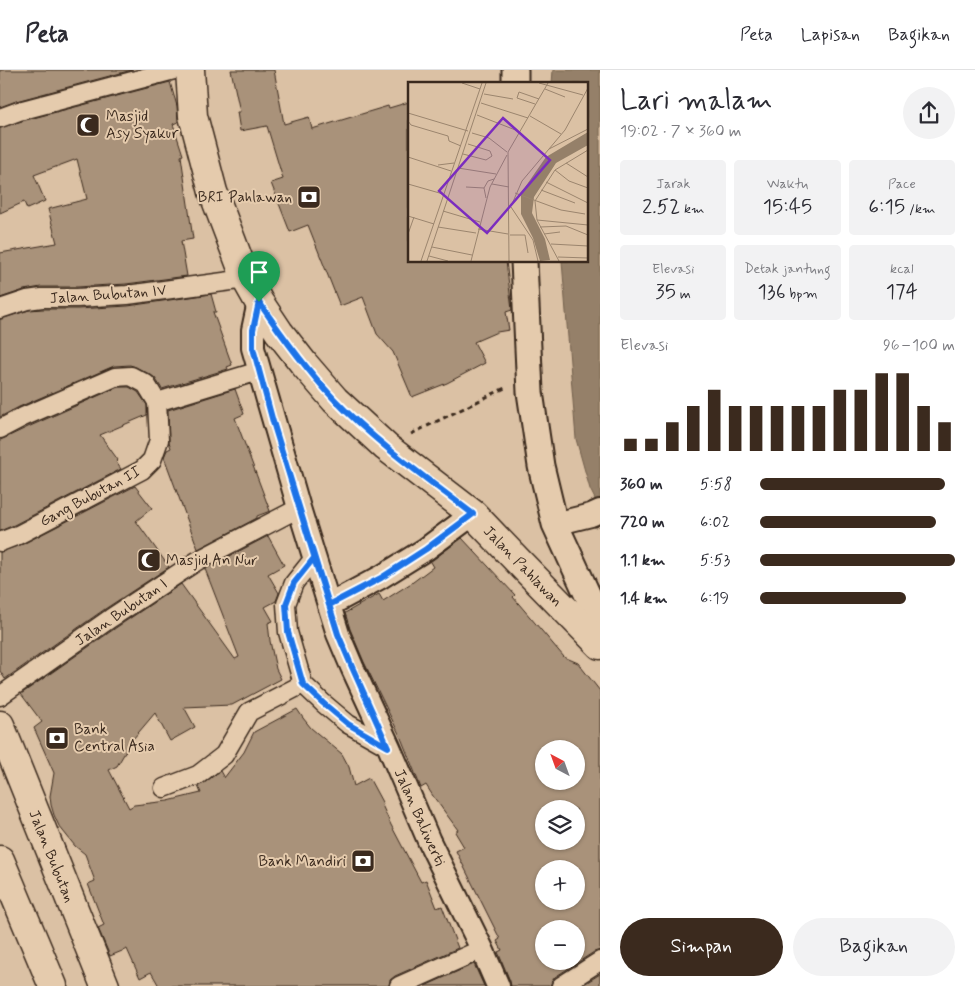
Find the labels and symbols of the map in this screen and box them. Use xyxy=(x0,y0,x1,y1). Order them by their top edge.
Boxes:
inset map xyxy=(408,82,588,262)
place label: Masjid Asy Syakur xyxy=(106,107,178,144)
mosque icon: Masjid Asy Syakur xyxy=(75,112,101,138)
bank icon: BRI Pahlawan xyxy=(296,184,322,210)
place label: BRI Pahlawan xyxy=(198,188,292,208)
pin xyxy=(238,251,280,302)
street label: Jalan Bubutan IV xyxy=(49,281,167,309)
street label: Gang Bubutan II xyxy=(37,462,145,533)
street label: Jalan Pahlawan xyxy=(478,522,566,612)
mosque icon: Masjid An Nur xyxy=(136,547,162,573)
place label: Masjid An Nur xyxy=(166,551,258,571)
street label: Jalan Bubutan I xyxy=(72,575,172,651)
place label: Bank Central Asia xyxy=(74,720,155,757)
bank icon: Bank Central Asia xyxy=(44,725,70,751)
north arrow xyxy=(535,740,585,790)
street label: Jalan Baliwerti xyxy=(389,766,450,869)
street label: Jalan Bubutan xyxy=(23,807,79,906)
bank icon: Bank Mandiri xyxy=(350,848,376,874)
place label: Bank Mandiri xyxy=(259,852,346,872)

